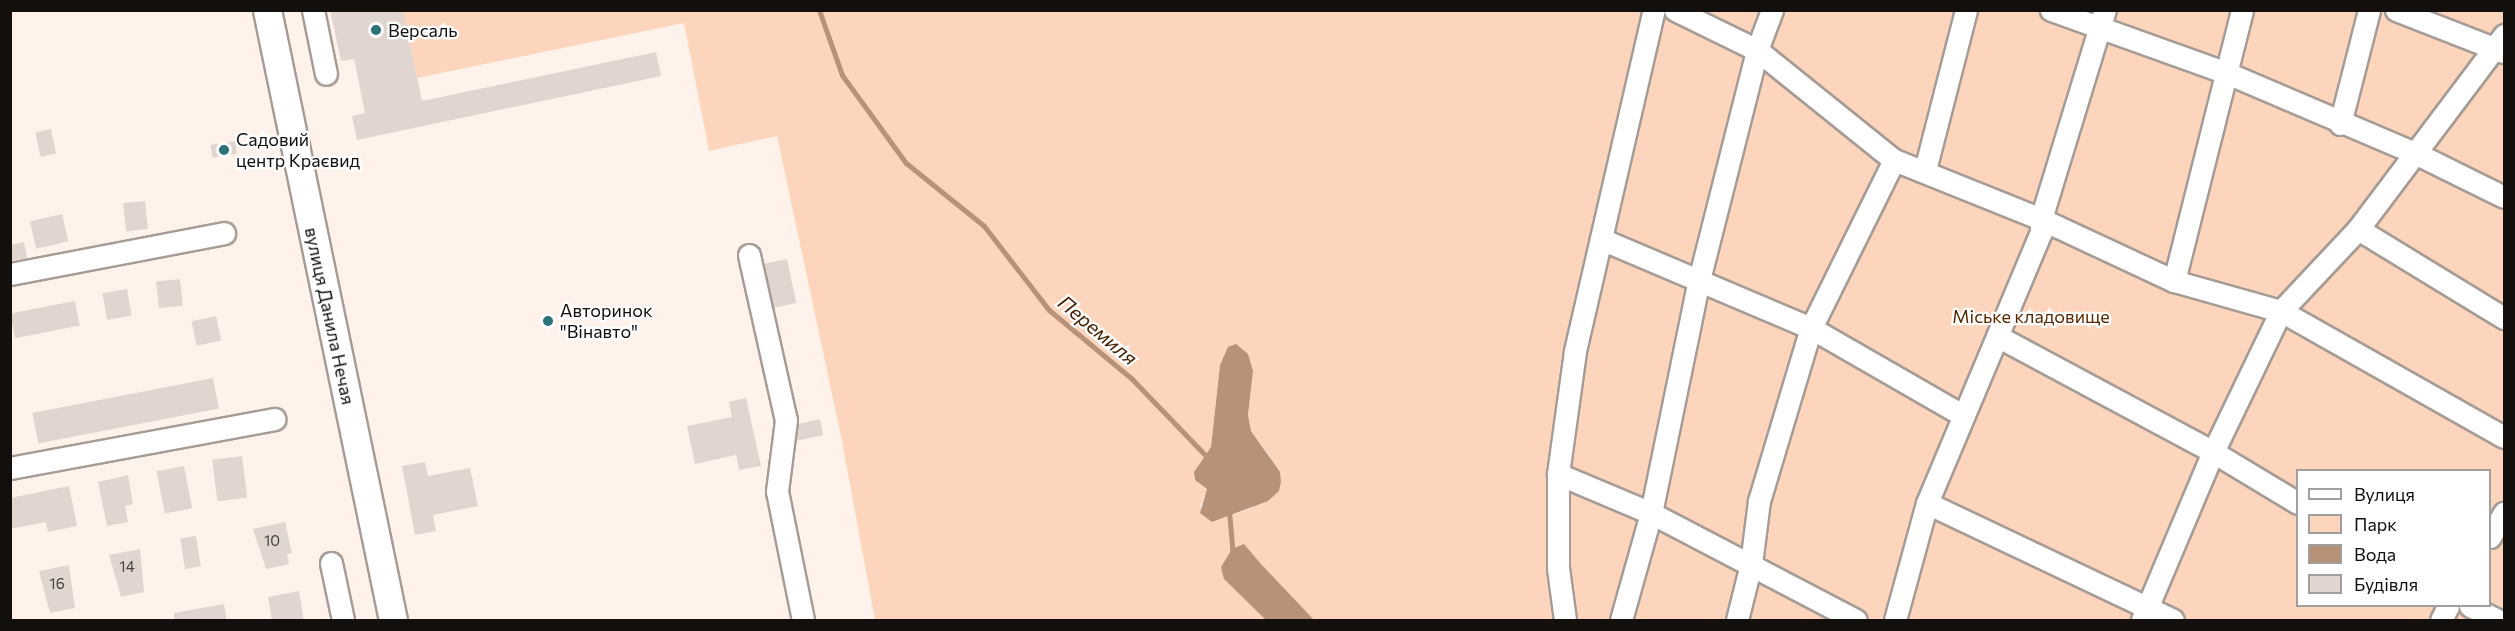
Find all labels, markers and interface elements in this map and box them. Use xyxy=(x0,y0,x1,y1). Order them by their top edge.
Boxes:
place label: Версаль xyxy=(388,19,458,41)
marker: Версаль xyxy=(369,23,383,37)
place label: Садовий центр Краєвид xyxy=(236,129,360,172)
marker: Садовий центр Краєвид xyxy=(217,143,231,157)
street label: вулиця Данила Нечая xyxy=(301,225,359,407)
water label: Перемиля xyxy=(1054,290,1142,370)
place label: Авторинок "Вінавто" xyxy=(560,300,653,342)
park label: Міське кладовище xyxy=(1952,305,2110,327)
marker: Авторинок "Вінавто" xyxy=(541,314,555,328)
legend xyxy=(2296,469,2491,607)
text: Вулиця xyxy=(2354,483,2415,505)
text: Парк xyxy=(2354,513,2397,535)
house number: 10 xyxy=(264,532,280,550)
text: Вода xyxy=(2354,543,2396,565)
house number: 14 xyxy=(119,558,135,576)
text: Будівля xyxy=(2354,573,2418,595)
house number: 16 xyxy=(49,575,65,593)

